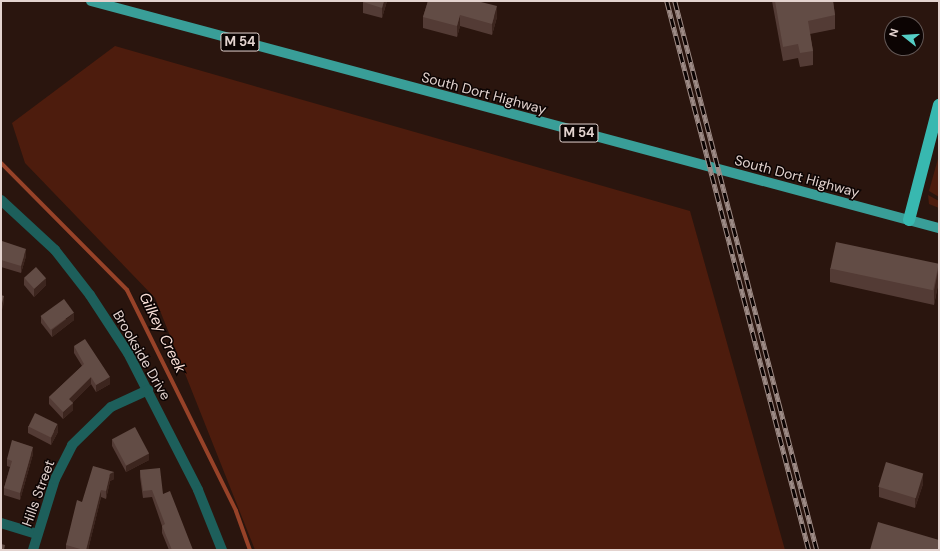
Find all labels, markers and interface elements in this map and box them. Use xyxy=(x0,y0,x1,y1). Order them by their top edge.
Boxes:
north arrow xyxy=(884,16,924,56)
text: N xyxy=(886,27,901,39)
road number: M 54 xyxy=(220,31,260,53)
street label: South Dort Highway xyxy=(420,68,548,118)
road number: M 54 xyxy=(559,122,599,144)
street label: South Dort Highway xyxy=(733,151,861,201)
water label: Gilkey Creek xyxy=(135,290,189,376)
street label: Brookside Drive xyxy=(110,307,174,403)
street label: Hills Street xyxy=(18,457,58,529)

